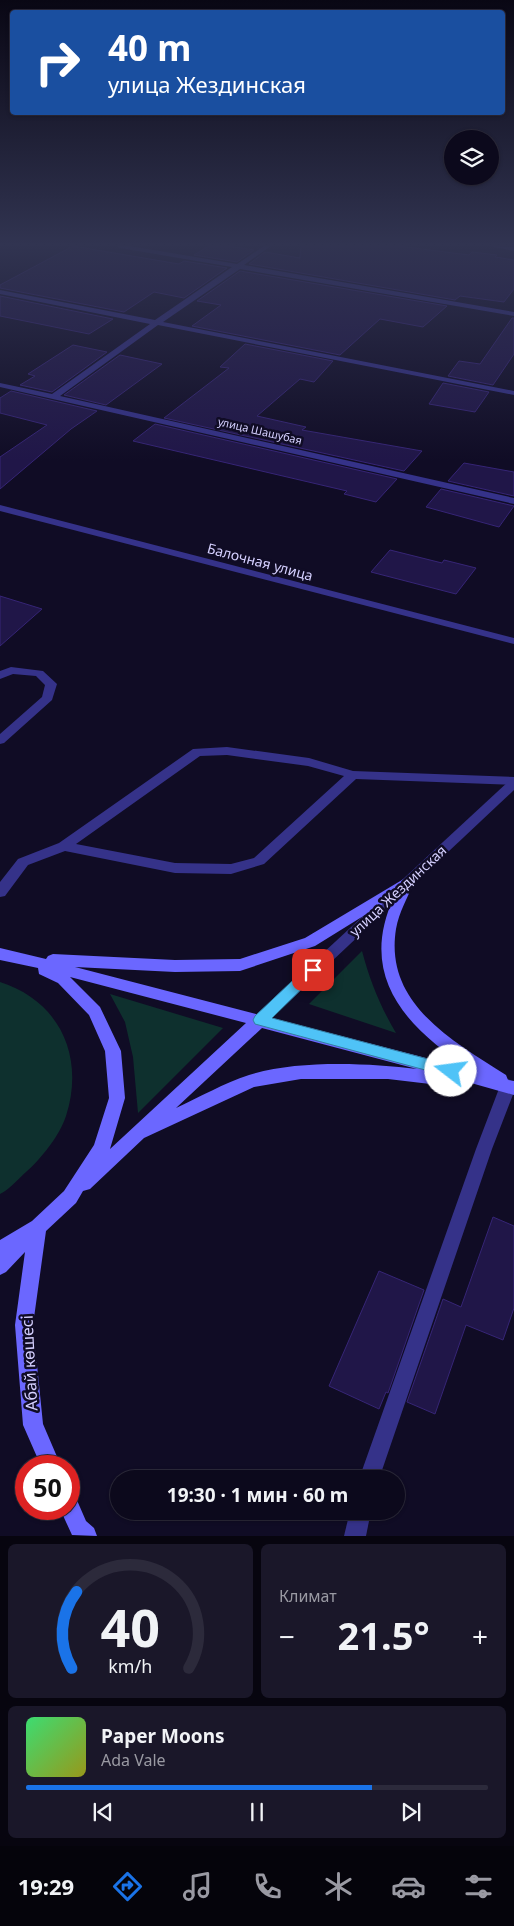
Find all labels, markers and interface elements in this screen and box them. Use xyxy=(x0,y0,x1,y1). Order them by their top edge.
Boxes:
text: 40 m xyxy=(108,24,191,71)
icon: right xyxy=(25,30,90,95)
text: улица Жездинская xyxy=(108,69,306,99)
map controls xyxy=(444,130,499,185)
button: layers xyxy=(444,130,499,185)
street label: улица Шашубая xyxy=(217,414,304,447)
street label: Балочная улица xyxy=(205,538,315,585)
street label: улица Жездинская xyxy=(345,841,450,941)
pin xyxy=(292,949,334,991)
icon: arrive xyxy=(299,956,327,984)
position arrow xyxy=(424,1044,476,1096)
street label: Абай көшесі xyxy=(16,1315,42,1411)
speed limit sign: 50 xyxy=(15,1455,80,1520)
text: 19:30 · 1 мин · 60 m xyxy=(167,1482,348,1508)
text: Климат xyxy=(279,1585,337,1607)
text: 40 xyxy=(101,1591,160,1662)
text: 21.5° xyxy=(338,1609,430,1661)
text: − xyxy=(279,1617,295,1655)
text: + xyxy=(472,1617,488,1655)
text: km/h xyxy=(109,1654,152,1678)
text: Paper Moons xyxy=(101,1723,225,1749)
text: Ada Vale xyxy=(101,1749,166,1771)
icon: previous xyxy=(89,1798,117,1826)
icon: pause xyxy=(243,1798,271,1826)
icon: next xyxy=(397,1798,425,1826)
icon: directions xyxy=(110,1869,145,1904)
icon: music xyxy=(180,1869,215,1904)
icon: phone xyxy=(250,1869,285,1904)
icon: climate xyxy=(321,1869,356,1904)
icon: car xyxy=(391,1869,426,1904)
icon: filters xyxy=(461,1869,496,1904)
text: 19:29 xyxy=(18,1871,74,1901)

